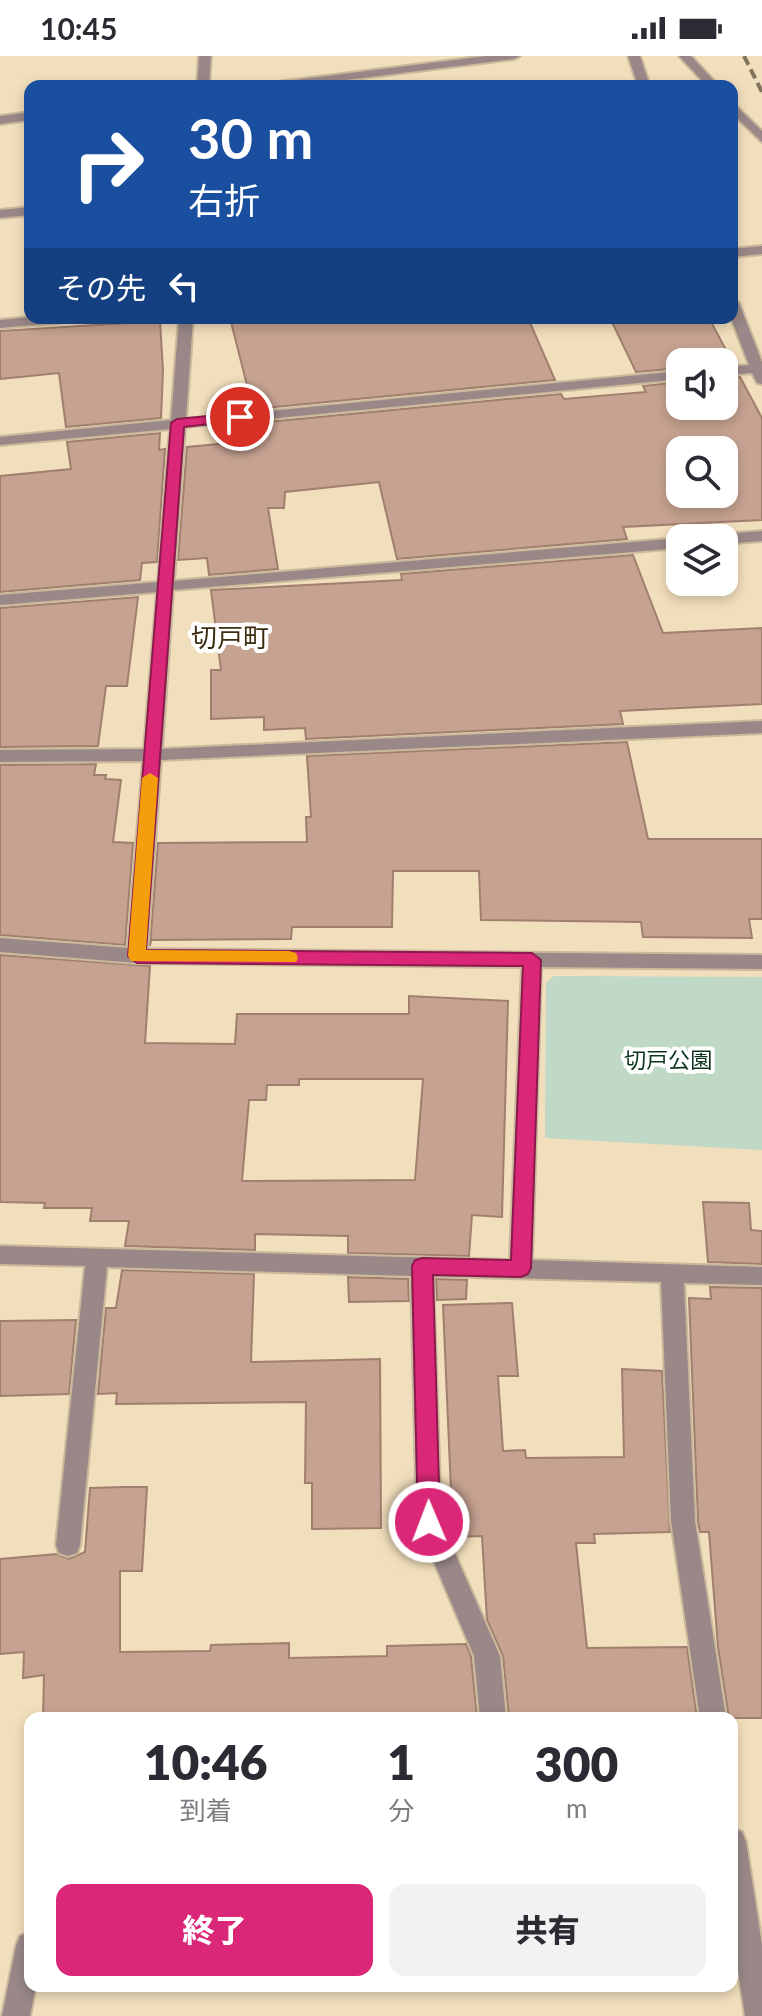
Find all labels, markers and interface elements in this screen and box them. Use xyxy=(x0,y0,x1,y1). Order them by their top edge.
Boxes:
text: 10:45 xyxy=(40,10,117,46)
text: 30 m xyxy=(188,104,313,171)
icon: right xyxy=(56,112,160,216)
text: 右折 xyxy=(188,178,260,222)
icon: left xyxy=(162,264,206,308)
text: その先 xyxy=(56,269,146,305)
map controls xyxy=(666,348,738,596)
button: sound xyxy=(666,348,738,420)
pin xyxy=(206,383,274,451)
icon: arrive xyxy=(218,395,262,439)
button: search xyxy=(666,436,738,508)
button: layers xyxy=(666,524,738,596)
district label: 切戸町 xyxy=(191,621,269,653)
park label: 切戸公園 xyxy=(624,1046,712,1073)
position arrow xyxy=(387,1480,471,1564)
text: 10:46 xyxy=(144,1733,268,1790)
text: 1 xyxy=(387,1733,415,1790)
text: 300 xyxy=(535,1735,618,1792)
text: m xyxy=(566,1792,587,1824)
text: 到着 xyxy=(180,1794,232,1826)
text: 分 xyxy=(388,1794,414,1826)
button: 終了 xyxy=(56,1884,373,1976)
button: 共有 xyxy=(389,1884,706,1976)

